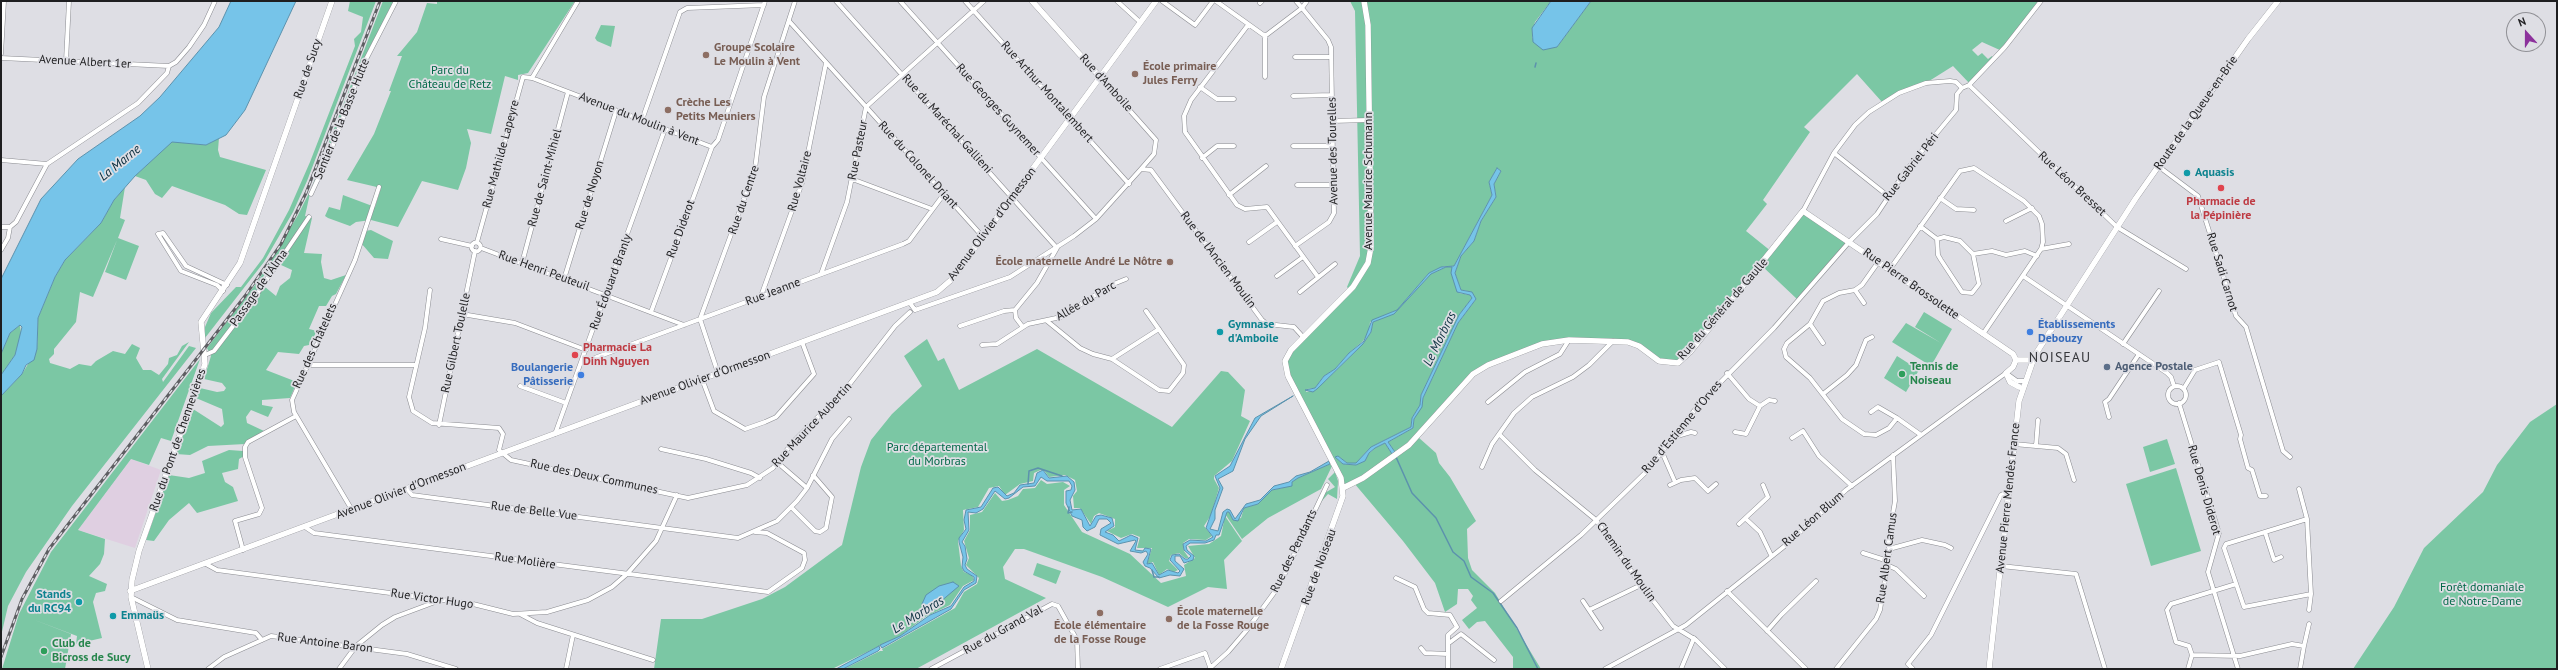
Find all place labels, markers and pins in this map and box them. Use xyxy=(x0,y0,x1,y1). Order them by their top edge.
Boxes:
place label: Groupe Scolaire Le Moulin à Vent xyxy=(714,41,800,69)
marker: Groupe Scolaire Le Moulin à Vent xyxy=(701,50,711,60)
place label: École primaire Jules Ferry xyxy=(1143,60,1216,88)
marker: École primaire Jules Ferry xyxy=(1130,69,1140,79)
place label: Crèche Les Petits Meuniers xyxy=(676,96,756,124)
marker: Crèche Les Petits Meuniers xyxy=(663,105,673,115)
place label: Aquasis xyxy=(2195,166,2234,180)
marker: Aquasis xyxy=(2182,168,2192,178)
marker: Pharmacie de la Pépinière xyxy=(2216,183,2226,193)
place label: Pharmacie de la Pépinière xyxy=(2186,195,2256,223)
place label: École maternelle André Le Nôtre xyxy=(995,255,1162,269)
marker: École maternelle André Le Nôtre xyxy=(1165,257,1175,267)
place label: Gymnase d'Amboile xyxy=(1228,318,1279,346)
place label: Établissements Debouzy xyxy=(2038,318,2115,346)
marker: Gymnase d'Amboile xyxy=(1215,327,1225,337)
marker: Établissements Debouzy xyxy=(2025,327,2035,337)
place label: Pharmacie La Dinh Nguyen xyxy=(583,341,652,369)
marker: Pharmacie La Dinh Nguyen xyxy=(570,350,580,360)
place label: Tennis de Noiseau xyxy=(1910,360,1958,388)
place label: Agence Postale xyxy=(2115,360,2193,374)
place label: Boulangerie Pâtisserie xyxy=(511,361,573,389)
marker: Agence Postale xyxy=(2102,362,2112,372)
marker: Tennis de Noiseau xyxy=(1897,369,1907,379)
marker: Boulangerie Pâtisserie xyxy=(576,370,586,380)
place label: Stands du RC94 xyxy=(28,588,71,616)
marker: Stands du RC94 xyxy=(74,597,84,607)
place label: École maternelle de la Fosse Rouge xyxy=(1177,605,1269,633)
marker: École élémentaire de la Fosse Rouge xyxy=(1095,608,1105,618)
place label: Emmaüs xyxy=(121,609,164,623)
marker: Emmaüs xyxy=(108,611,118,621)
marker: École maternelle de la Fosse Rouge xyxy=(1164,614,1174,624)
place label: École élémentaire de la Fosse Rouge xyxy=(1054,619,1146,647)
place label: Club de Bicross de Sucy xyxy=(52,637,130,665)
marker: Club de Bicross de Sucy xyxy=(39,646,49,656)

